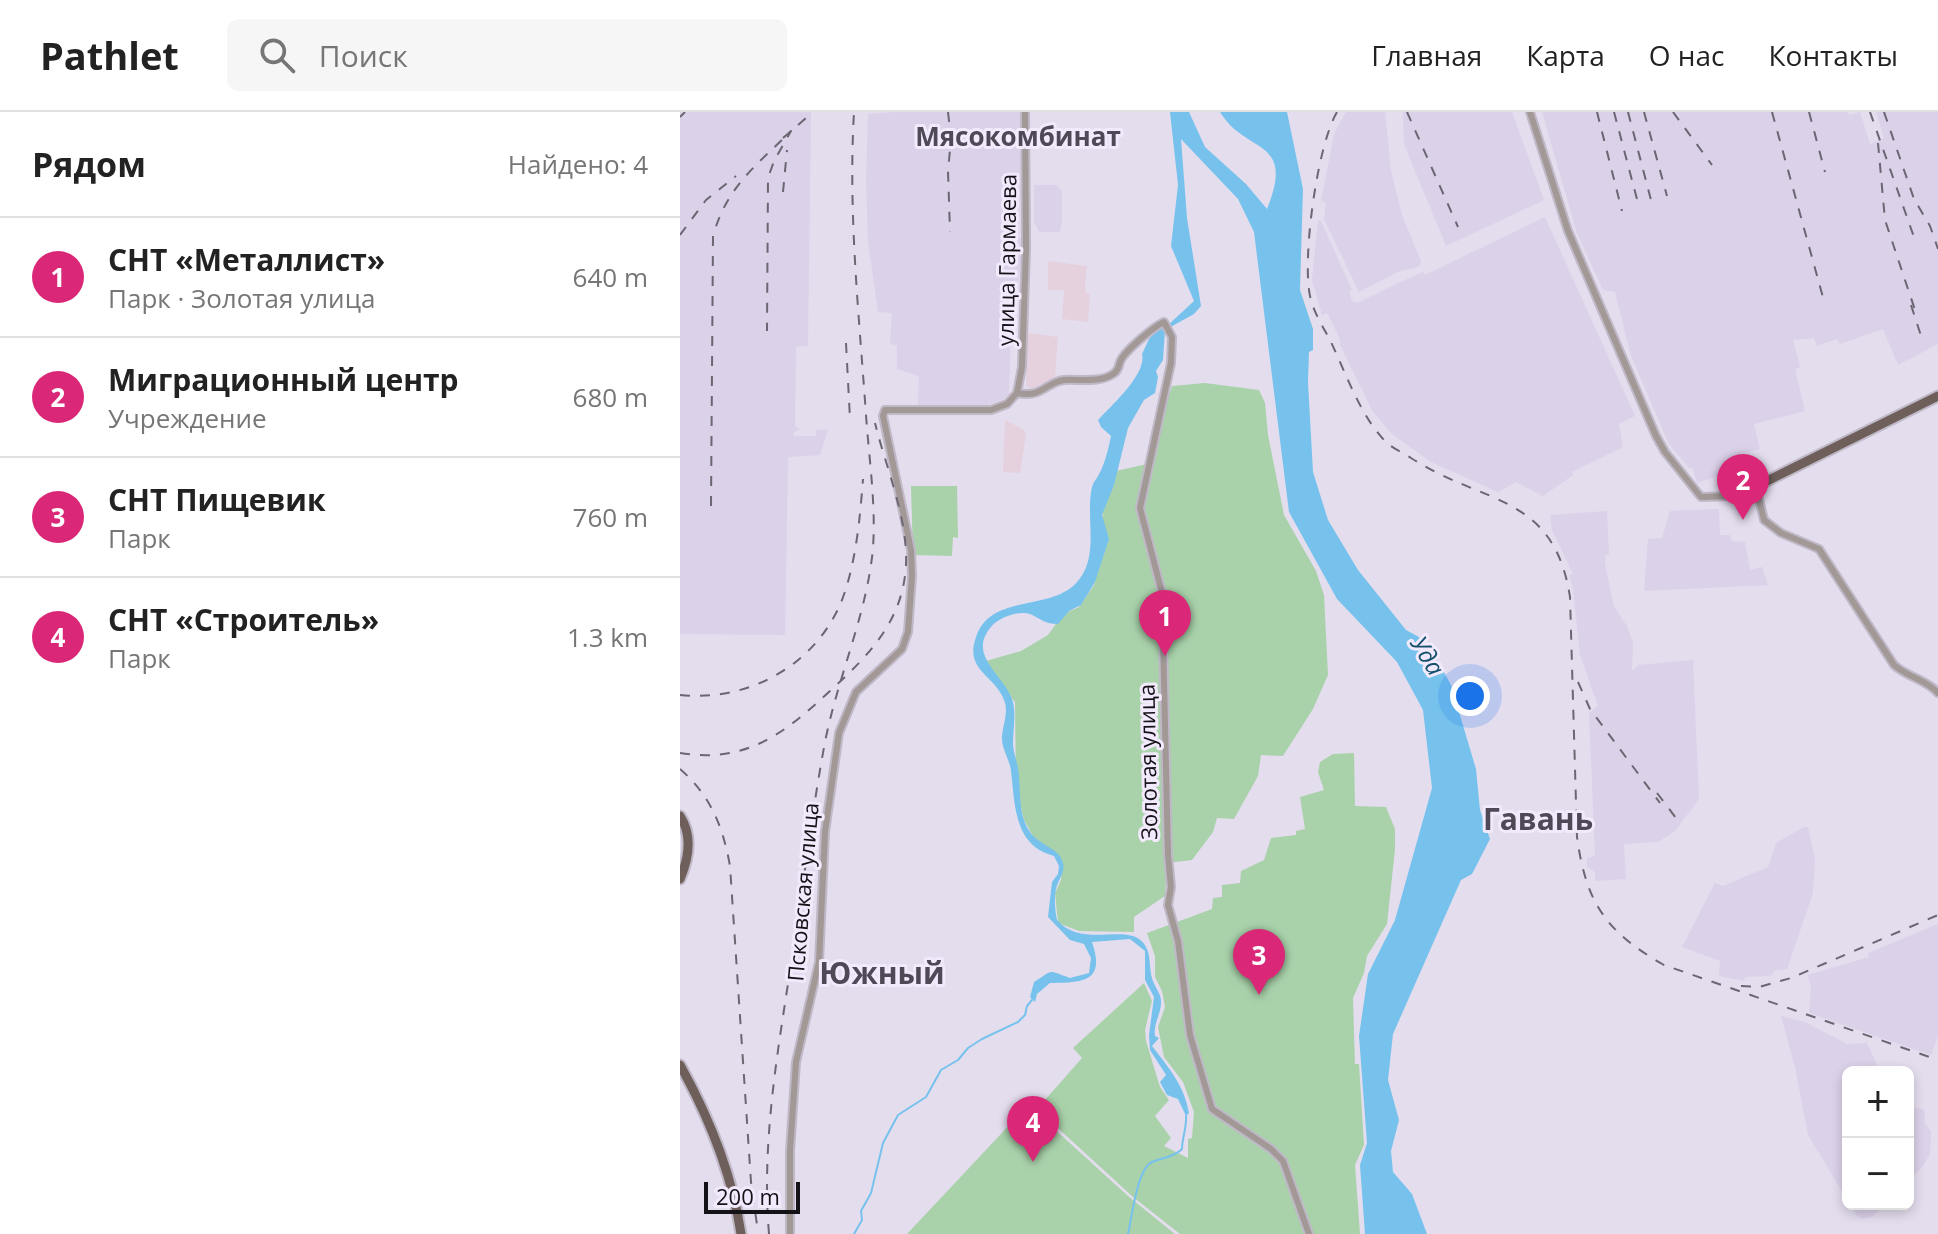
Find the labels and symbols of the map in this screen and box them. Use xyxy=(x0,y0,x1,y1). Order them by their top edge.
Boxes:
district label: Мясокомбинат xyxy=(915,118,1121,154)
street label: улица Гармаева xyxy=(990,174,1022,346)
pin: 2 xyxy=(1717,454,1769,520)
pin: 1 xyxy=(1139,590,1191,656)
water label: Уда xyxy=(1403,628,1453,682)
your location xyxy=(1450,676,1490,716)
street label: Золотая улица xyxy=(1131,684,1163,840)
district label: Гавань xyxy=(1483,798,1593,839)
street label: Псковская улица xyxy=(779,801,825,983)
pin: 3 xyxy=(1233,929,1285,995)
district label: Южный xyxy=(819,952,945,993)
pin: 4 xyxy=(1007,1096,1059,1162)
scale bar xyxy=(704,1178,800,1214)

